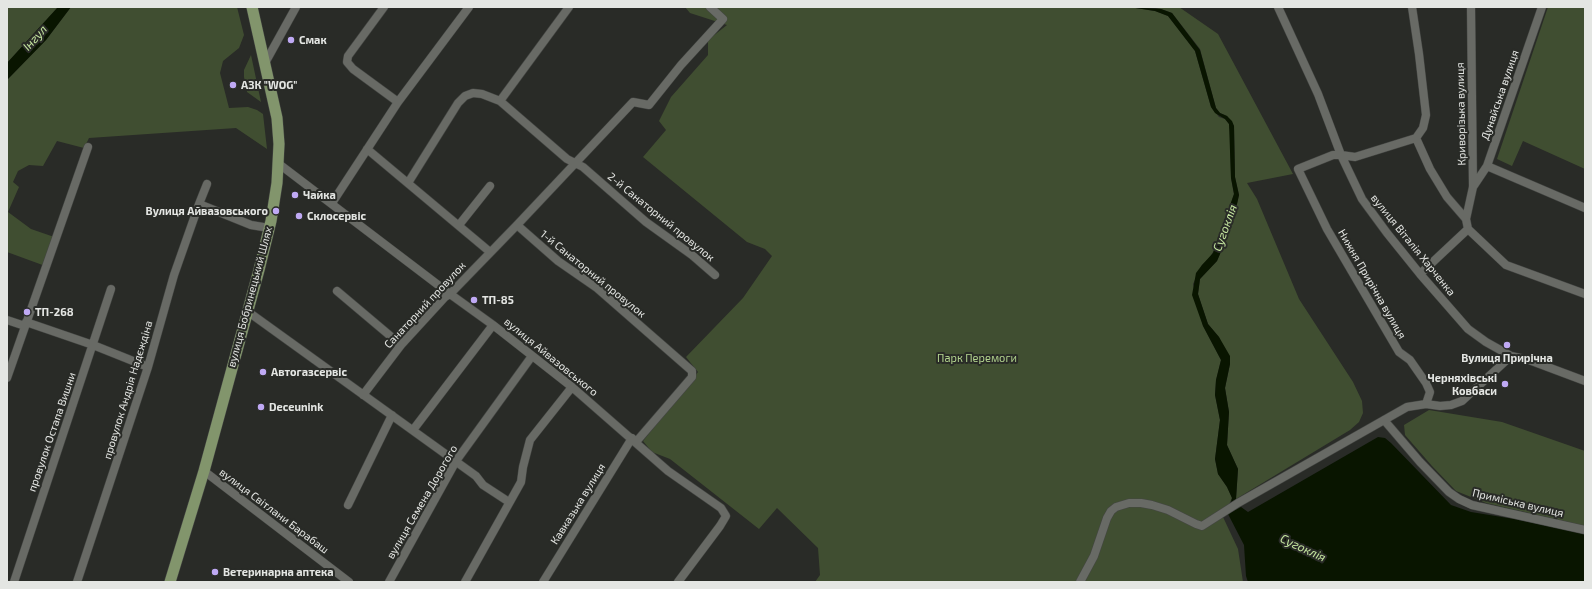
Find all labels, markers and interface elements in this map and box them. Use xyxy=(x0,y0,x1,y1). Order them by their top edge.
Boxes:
water label: Інгул xyxy=(20,22,50,54)
place label: Смак xyxy=(299,33,327,47)
marker: Смак xyxy=(286,35,296,45)
street label: Дунайська вулиця xyxy=(1478,48,1522,142)
street label: Криворізька вулиця xyxy=(1454,62,1468,166)
place label: АЗК "WOG" xyxy=(241,78,297,92)
marker: АЗК "WOG" xyxy=(228,80,238,90)
street label: 2-й Санаторний провулок xyxy=(605,170,717,264)
place label: Чайка xyxy=(303,188,336,202)
marker: Чайка xyxy=(290,190,300,200)
street label: вулиця Віталія Харченка xyxy=(1368,192,1458,298)
water label: Сугоклія xyxy=(1210,203,1240,253)
place label: Вулиця Айвазовського xyxy=(146,204,268,218)
marker: Вулиця Айвазовського xyxy=(271,206,281,216)
place label: Склосервіс xyxy=(307,209,366,223)
marker: Склосервіс xyxy=(294,211,304,221)
street label: вулиця Бобринецький Шлях xyxy=(225,225,275,369)
street label: 1-й Санаторний провулок xyxy=(538,227,648,321)
street label: Нижня Прирічна вулиця xyxy=(1335,227,1409,341)
street label: Санаторний провулок xyxy=(381,259,469,351)
place label: ТП-85 xyxy=(482,293,514,307)
marker: ТП-85 xyxy=(469,295,479,305)
place label: ТП-268 xyxy=(35,305,74,319)
marker: ТП-268 xyxy=(22,307,32,317)
street label: вулиця Айвазовського xyxy=(501,315,601,399)
street label: провулок Андрія Надєждіна xyxy=(101,319,155,461)
marker: Вулиця Прирічна xyxy=(1502,340,1512,350)
park label: Парк Перемоги xyxy=(937,351,1017,365)
place label: Вулиця Прирічна xyxy=(1461,351,1553,365)
place label: Автогазсервіс xyxy=(271,365,347,379)
marker: Автогазсервіс xyxy=(258,367,268,377)
street label: провулок Остапа Вишни xyxy=(25,371,79,493)
place label: Черняхівські Ковбаси xyxy=(1428,371,1497,397)
marker: Черняхівські Ковбаси xyxy=(1500,379,1510,389)
place label: Deceunink xyxy=(269,400,323,414)
marker: Deceunink xyxy=(256,402,266,412)
street label: вулиця Семена Дорогого xyxy=(384,443,460,561)
street label: Кавказька вулиця xyxy=(548,461,608,547)
street label: вулиця Світлани Барабаш xyxy=(217,466,331,556)
street label: Приміська вулиця xyxy=(1471,486,1565,520)
water label: Сугоклія xyxy=(1278,531,1328,565)
place label: Ветеринарна аптека xyxy=(223,565,333,579)
marker: Ветеринарна аптека xyxy=(210,567,220,577)

